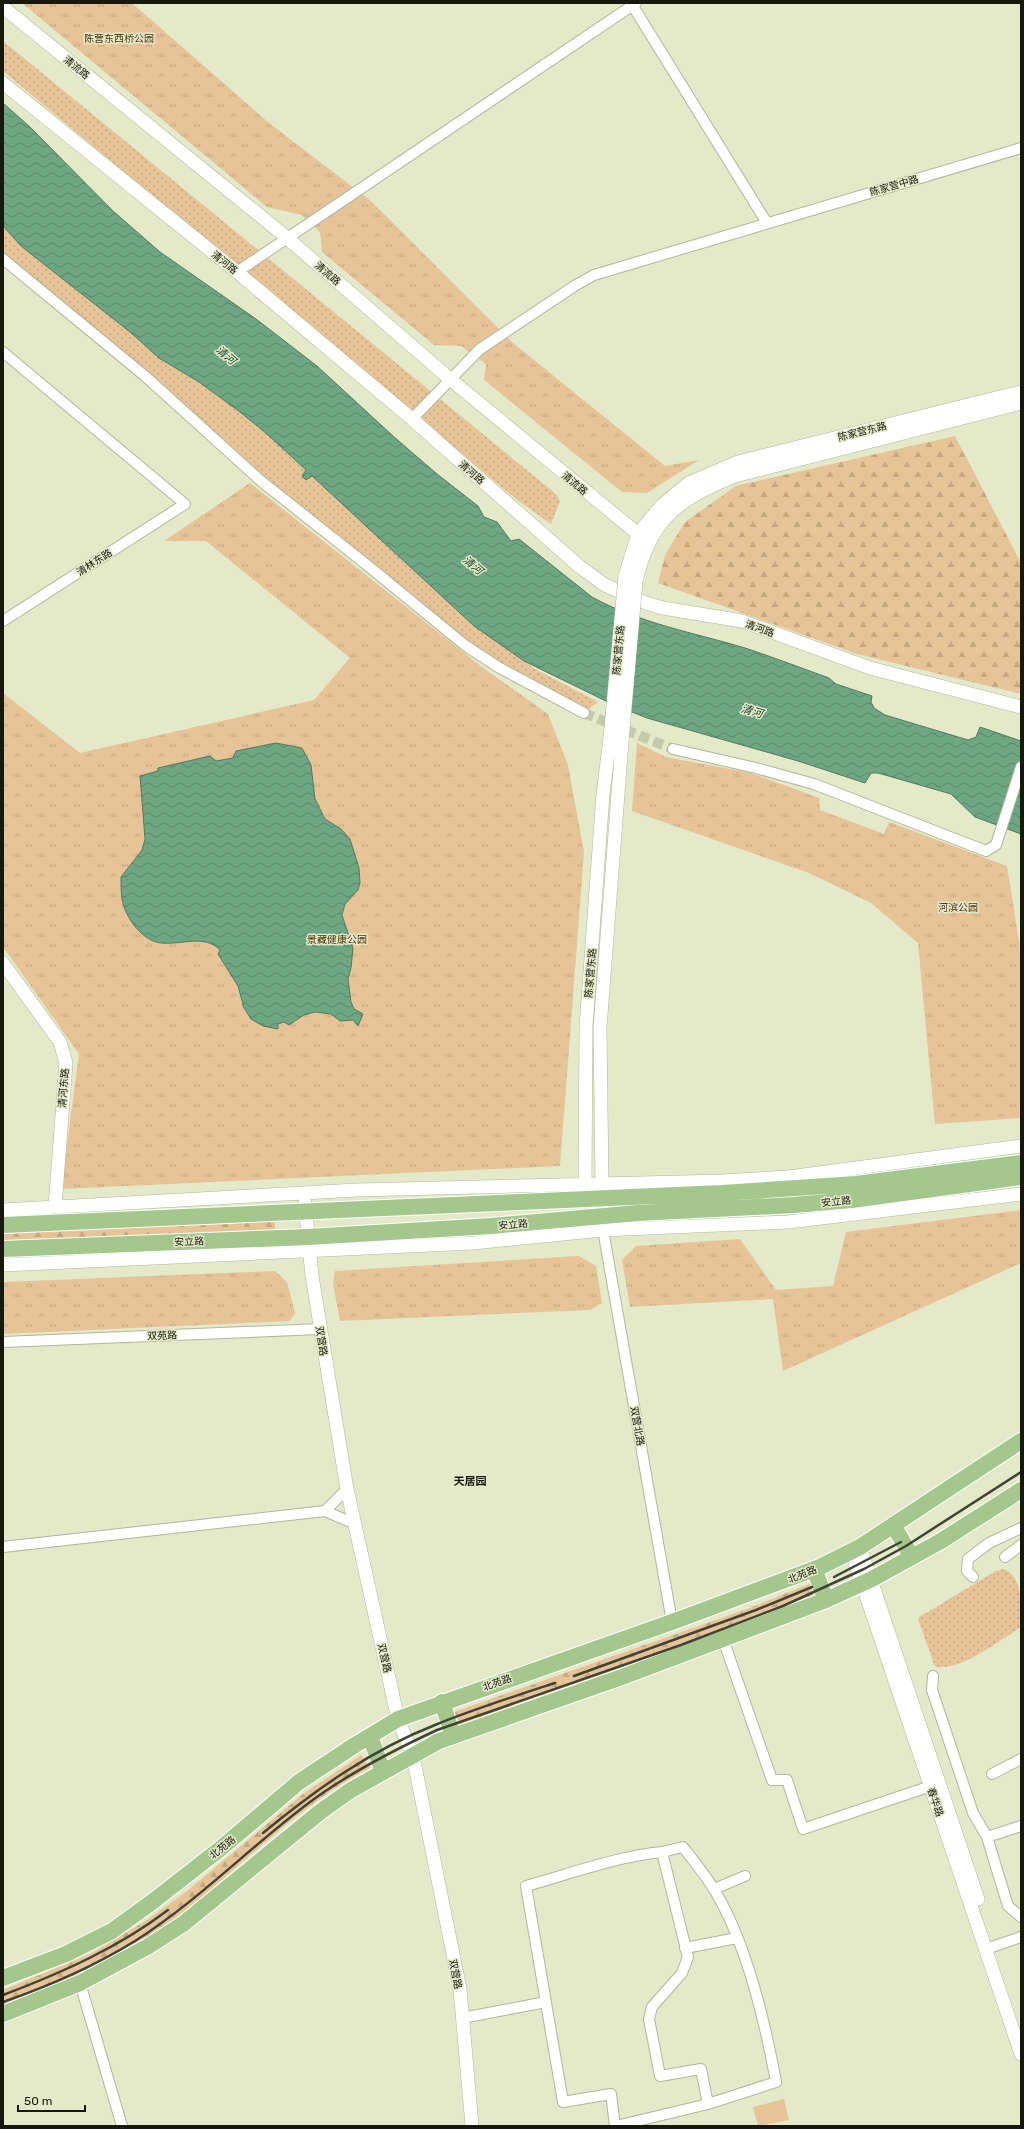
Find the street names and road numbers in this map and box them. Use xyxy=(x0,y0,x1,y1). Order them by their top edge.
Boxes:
street label: 清流路 xyxy=(61,54,92,82)
street label: 陈家营中路 xyxy=(869,173,920,199)
street label: 清河路 xyxy=(209,249,240,277)
street label: 清流路 xyxy=(312,259,343,288)
street label: 陈家营东路 xyxy=(837,420,888,444)
street label: 清河路 xyxy=(456,458,487,487)
street label: 清流路 xyxy=(559,470,590,498)
street label: 清林东路 xyxy=(75,547,115,579)
street label: 清河路 xyxy=(744,618,776,640)
street label: 陈家营东路 xyxy=(611,625,627,676)
street label: 陈家营东路 xyxy=(583,948,599,999)
street label: 清河东路 xyxy=(56,1068,72,1109)
street label: 安立路 xyxy=(821,1194,852,1210)
street label: 安立路 xyxy=(498,1218,529,1232)
street label: 安立路 xyxy=(174,1235,204,1249)
street label: 双营路 xyxy=(313,1325,329,1357)
street label: 双苑路 xyxy=(147,1329,177,1343)
street label: 双营北路 xyxy=(628,1405,646,1447)
street label: 北苑路 xyxy=(786,1564,819,1586)
street label: 双营路 xyxy=(375,1642,393,1674)
street label: 北苑路 xyxy=(481,1672,513,1694)
street label: 春华路 xyxy=(924,1786,946,1818)
street label: 北苑路 xyxy=(207,1834,238,1862)
street label: 双营路 xyxy=(446,1958,464,1990)

